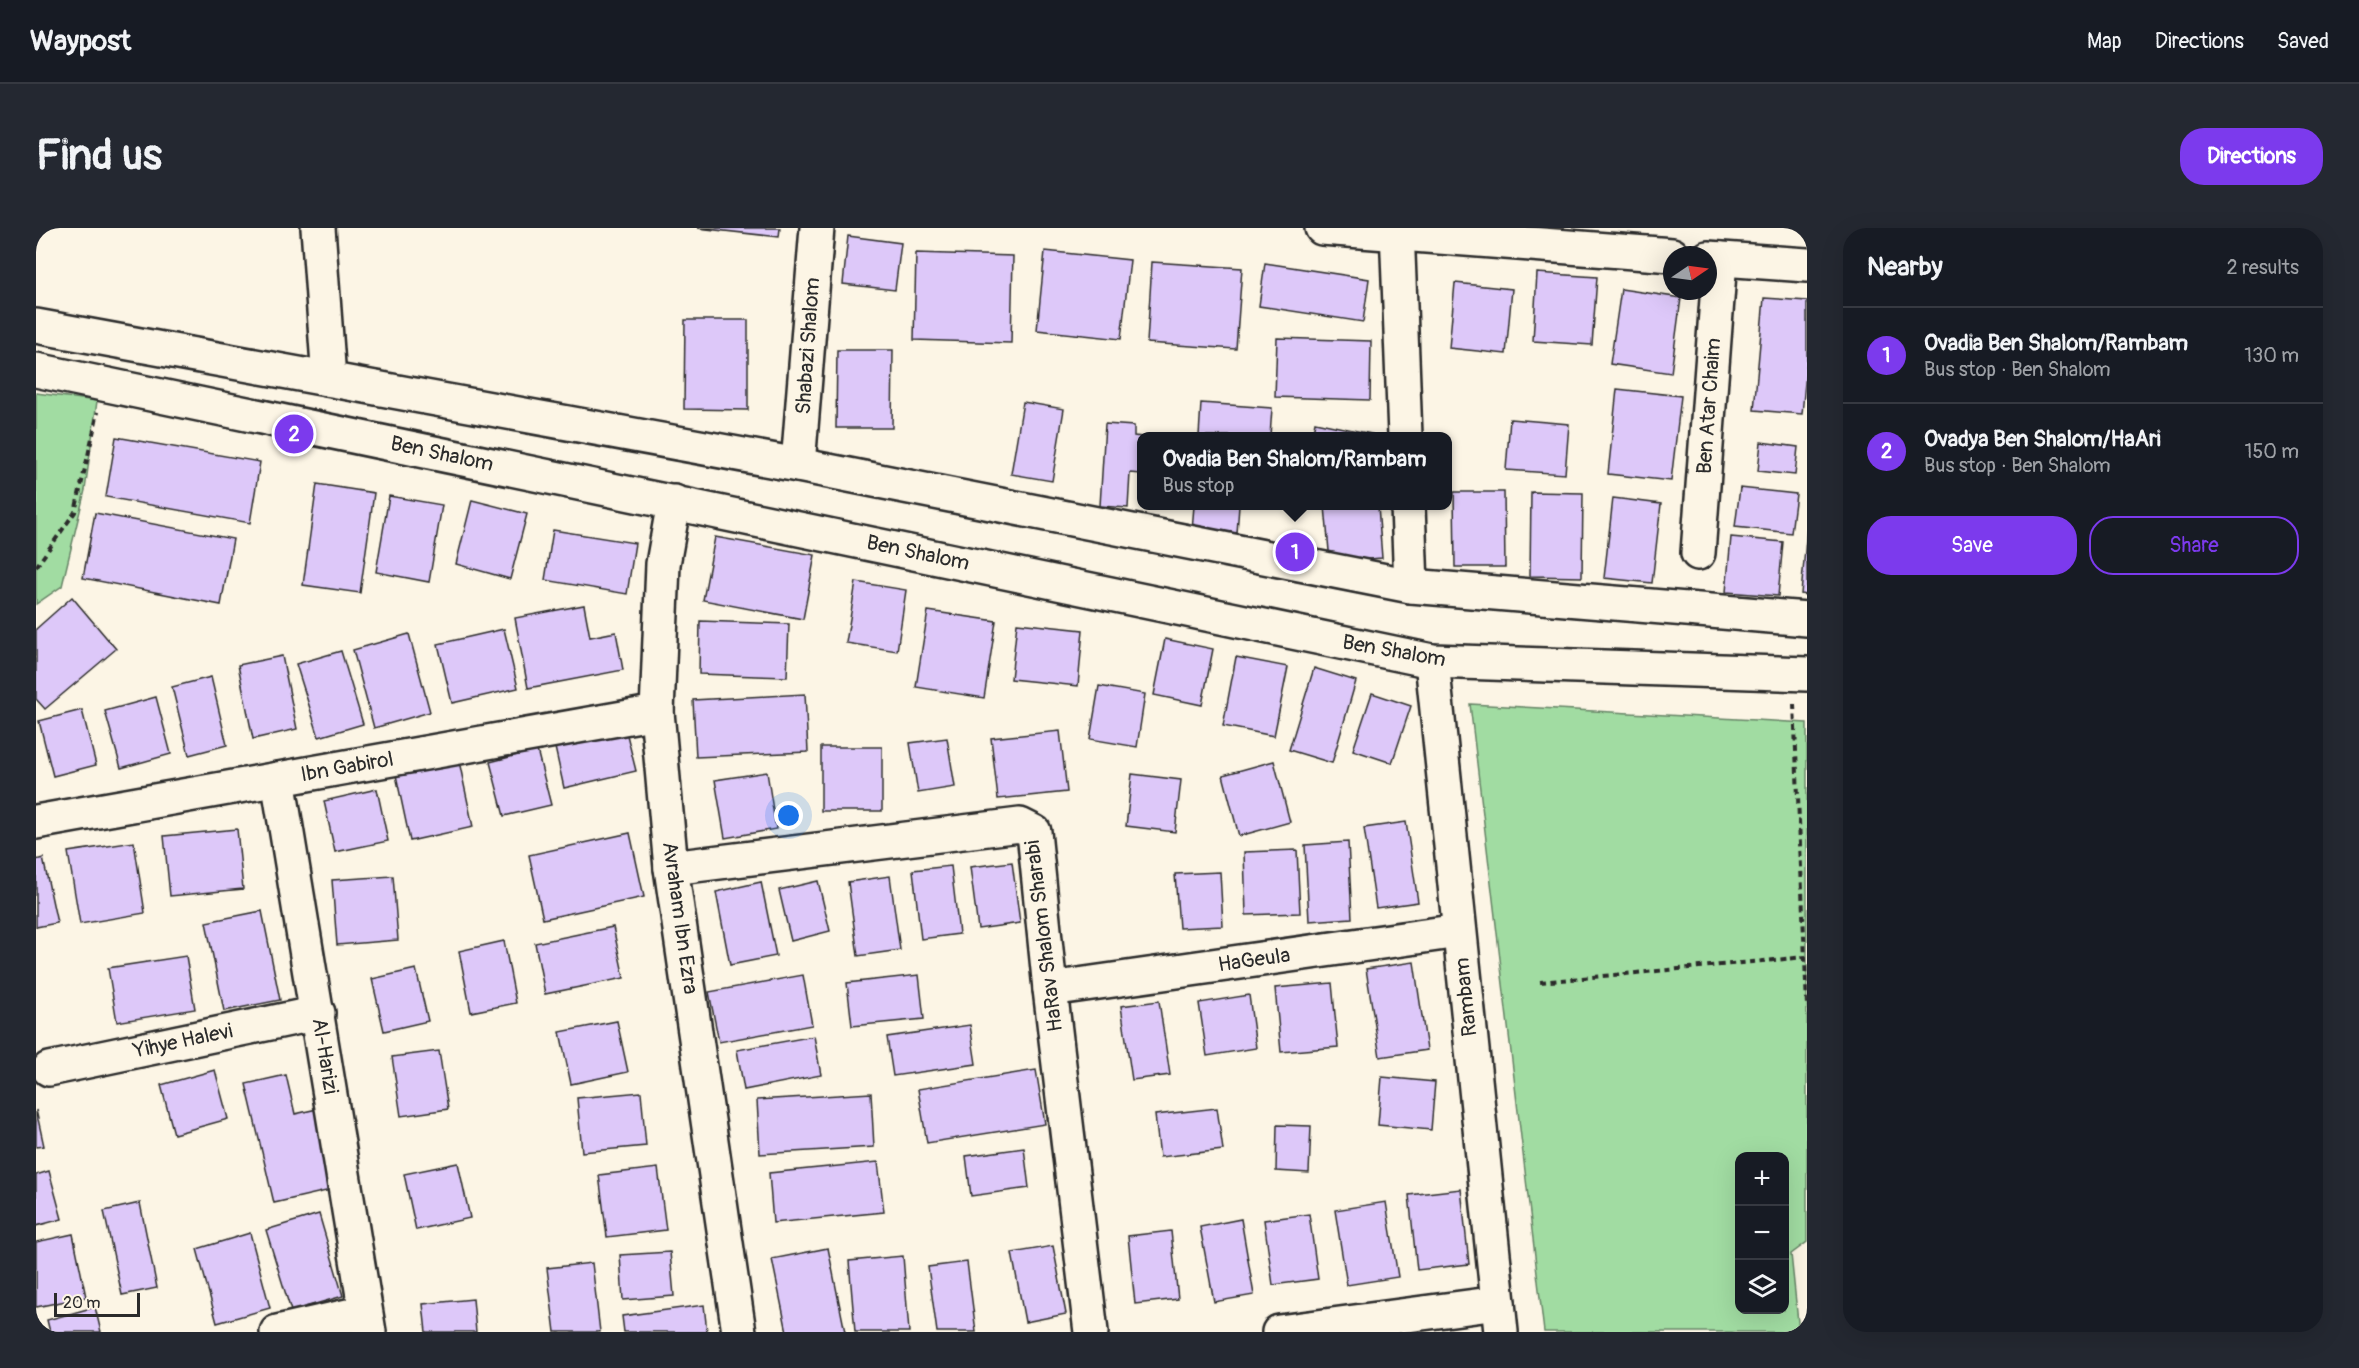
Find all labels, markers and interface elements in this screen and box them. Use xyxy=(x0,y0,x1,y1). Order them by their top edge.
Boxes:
text: Waypost xyxy=(30,24,131,59)
text: Map xyxy=(2087,28,2122,55)
text: Directions xyxy=(2155,28,2244,55)
text: Saved xyxy=(2277,28,2329,55)
button: Directions xyxy=(2180,128,2323,185)
text: Find us xyxy=(36,130,162,182)
north arrow xyxy=(1663,246,1717,300)
text: Nearby xyxy=(1867,251,1943,283)
text: 2 results xyxy=(2227,255,2299,280)
street label: Shabazi Shalom xyxy=(790,277,826,415)
text: Ovadia Ben Shalom/Rambam xyxy=(1924,329,2188,357)
street label: Ben Atar Chaim xyxy=(1691,337,1727,475)
text: 1 xyxy=(1883,343,1890,368)
text: 130 m xyxy=(2244,343,2299,368)
text: Bus stop · Ben Shalom xyxy=(1924,357,2111,382)
pin: 2 xyxy=(274,412,314,456)
text: Ovadya Ben Shalom/HaAri xyxy=(1924,425,2161,453)
street label: Ben Shalom xyxy=(388,430,496,478)
popup xyxy=(1137,432,1452,510)
text: 2 xyxy=(1881,439,1892,464)
text: 150 m xyxy=(2245,439,2299,464)
text: Ovadia Ben Shalom/Rambam xyxy=(1162,445,1427,473)
text: Bus stop · Ben Shalom xyxy=(1924,453,2111,478)
text: Bus stop xyxy=(1162,473,1234,498)
button: Save xyxy=(1867,516,2077,575)
button: Share xyxy=(2089,516,2299,575)
street label: Ben Shalom xyxy=(864,529,972,577)
pin: 1 xyxy=(1276,530,1314,574)
street label: Ben Shalom xyxy=(1340,629,1448,673)
street label: Ibn Gabirol xyxy=(298,746,396,788)
your location xyxy=(774,801,803,830)
street label: HaRav Shalom Sharabi xyxy=(1019,838,1069,1033)
street label: Avraham Ibn Ezra xyxy=(656,840,704,996)
street label: HaGeula xyxy=(1216,942,1292,978)
street label: Rambam xyxy=(1448,956,1484,1038)
street label: Al-Harizi xyxy=(306,1016,344,1096)
street label: Yihye Halevi xyxy=(130,1017,235,1065)
map controls xyxy=(1735,1152,1789,1314)
button: + xyxy=(1735,1152,1789,1206)
button: − xyxy=(1735,1206,1789,1260)
button: layers xyxy=(1735,1260,1789,1314)
scale bar xyxy=(54,1290,140,1318)
text: 20 m xyxy=(63,1293,101,1313)

